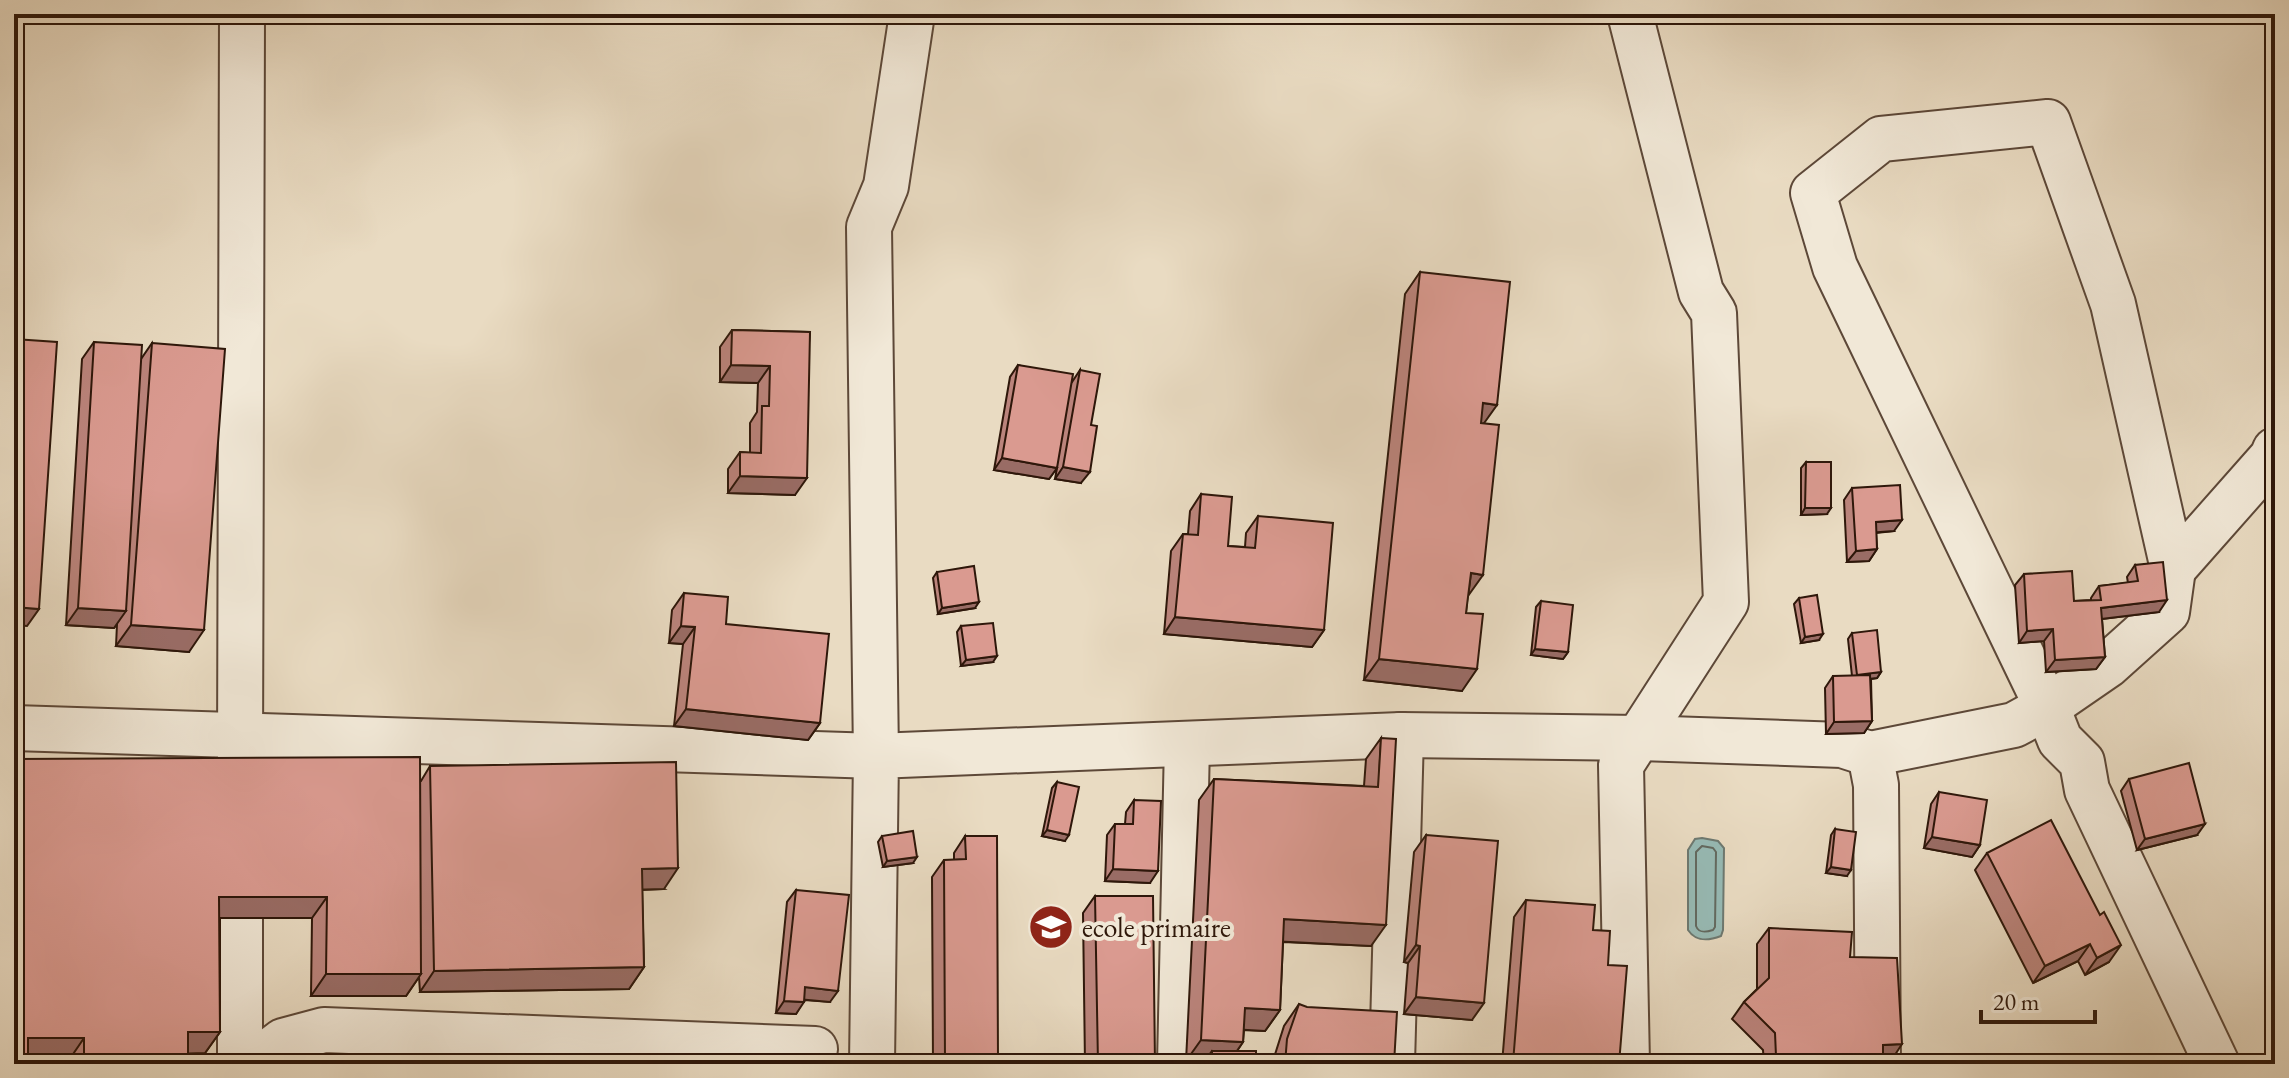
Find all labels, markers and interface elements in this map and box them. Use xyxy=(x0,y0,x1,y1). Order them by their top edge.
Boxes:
school or university icon: ecole primaire xyxy=(1027,903,1075,951)
place label: ecole primaire xyxy=(1082,909,1231,945)
scale bar xyxy=(1981,974,2095,1024)
text: 20 m xyxy=(1993,986,2040,1017)

